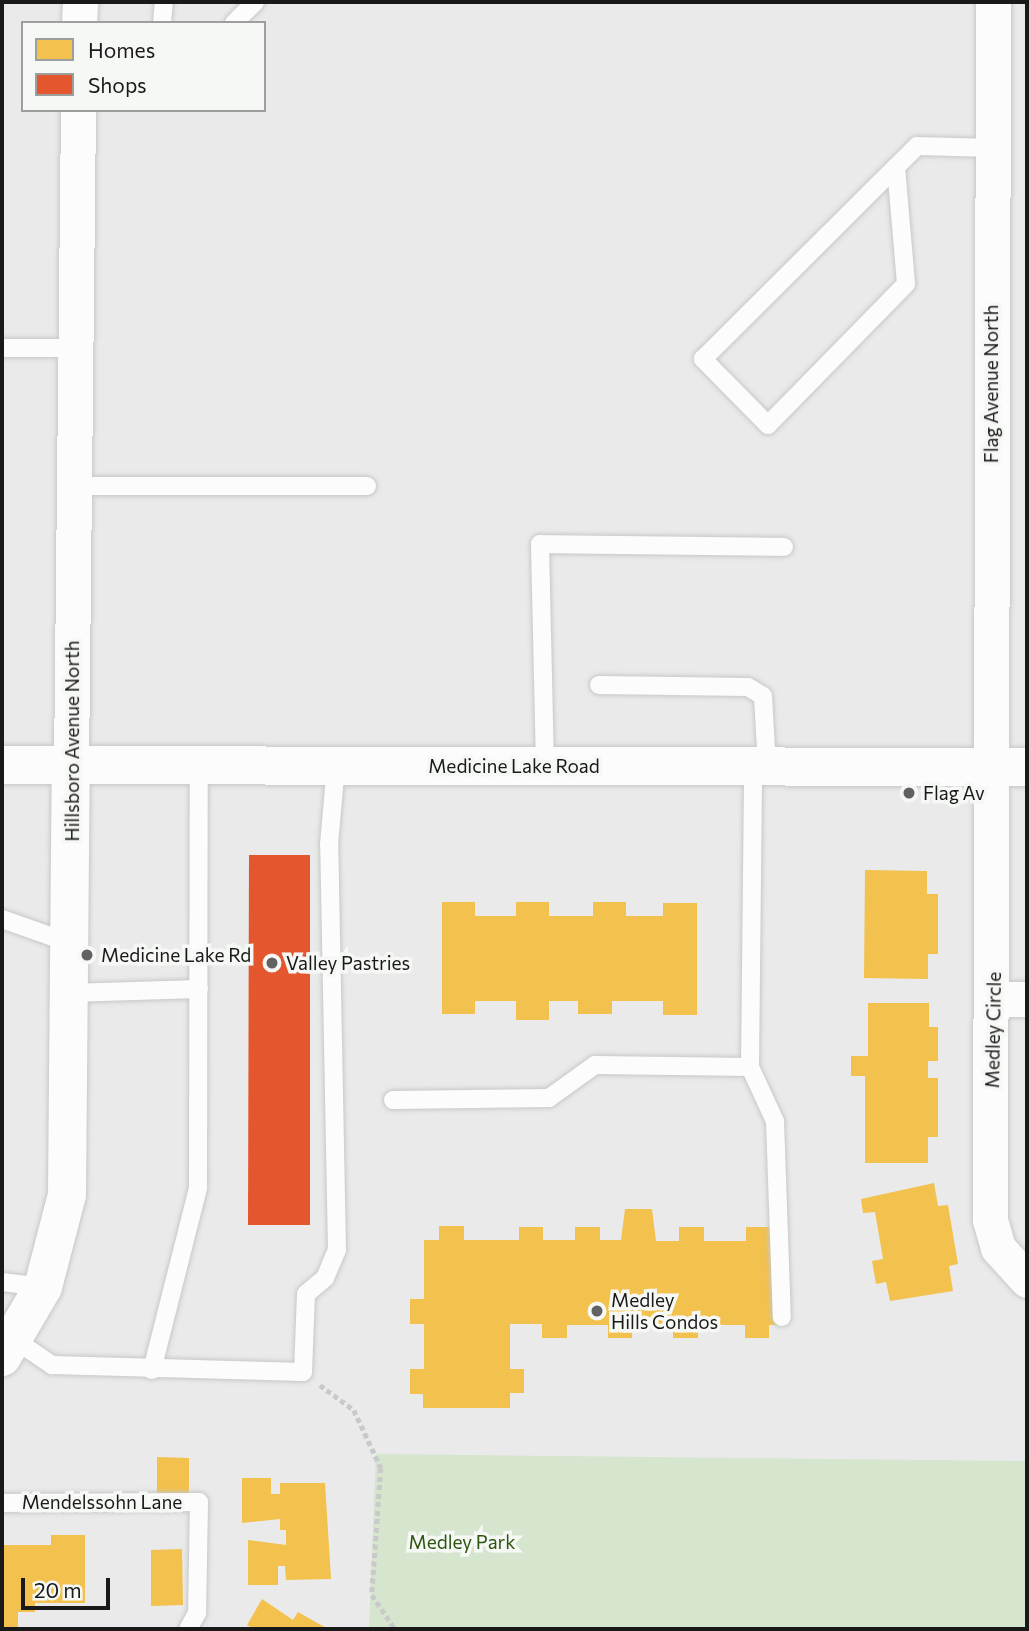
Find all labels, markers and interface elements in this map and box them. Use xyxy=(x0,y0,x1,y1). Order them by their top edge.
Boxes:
legend xyxy=(21,21,266,112)
text: Homes xyxy=(88,37,155,62)
text: Shops xyxy=(88,72,147,97)
street label: Flag Avenue North xyxy=(980,305,1002,463)
street label: Hillsboro Avenue North xyxy=(61,640,83,842)
street label: Medicine Lake Road xyxy=(428,755,600,777)
place label: Flag Av xyxy=(923,782,985,804)
marker: Flag Av xyxy=(901,785,917,801)
place label: Medicine Lake Rd xyxy=(101,944,251,966)
marker: Medicine Lake Rd xyxy=(79,947,95,963)
place label: Valley Pastries xyxy=(286,952,410,974)
marker: Valley Pastries xyxy=(264,955,280,971)
street label: Medley Circle xyxy=(981,972,1005,1088)
place label: Medley Hills Condos xyxy=(611,1289,718,1333)
marker: Medley Hills Condos xyxy=(589,1303,605,1319)
street label: Mendelssohn Lane xyxy=(22,1491,182,1513)
park label: Medley Park xyxy=(409,1531,515,1553)
scale bar xyxy=(24,1564,114,1608)
text: 20 m xyxy=(34,1577,82,1602)

